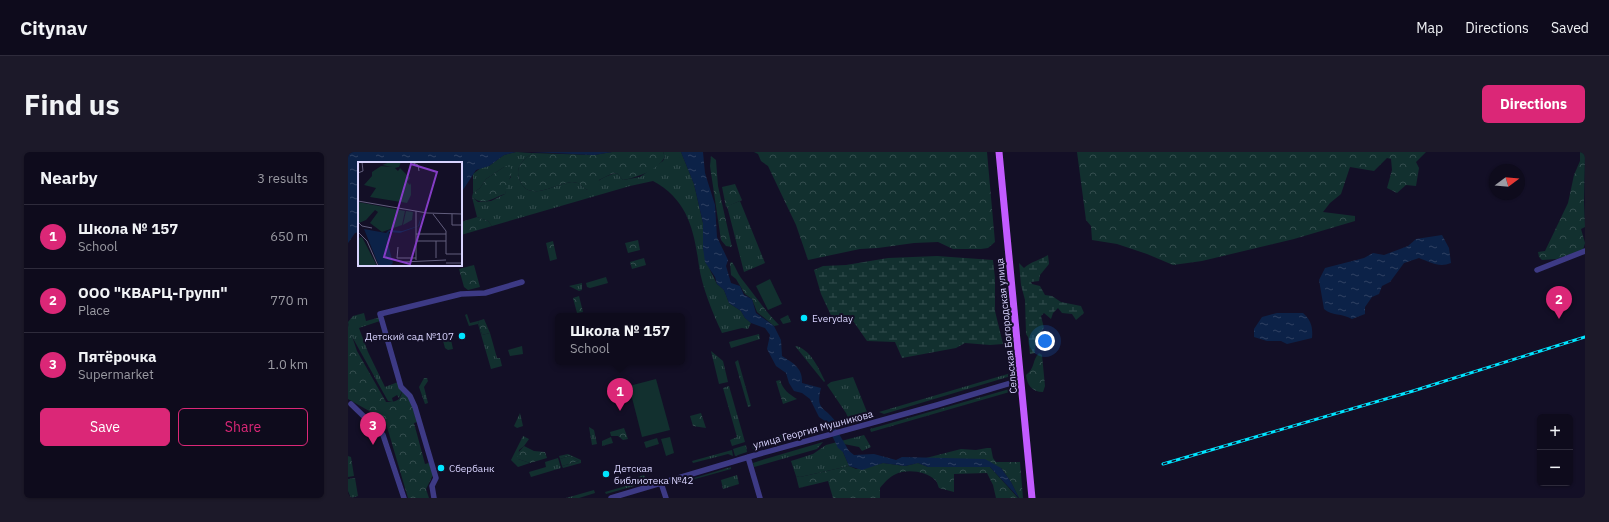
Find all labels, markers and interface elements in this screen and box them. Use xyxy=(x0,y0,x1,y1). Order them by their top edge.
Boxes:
text: Citynav xyxy=(20,16,87,40)
text: Map xyxy=(1416,19,1443,37)
text: Directions xyxy=(1465,19,1529,37)
text: Saved xyxy=(1551,19,1589,37)
button: Directions xyxy=(1482,85,1585,123)
text: Find us xyxy=(24,86,120,123)
inset map xyxy=(358,162,462,266)
north arrow xyxy=(1489,164,1525,200)
text: Nearby xyxy=(40,167,98,189)
text: 3 results xyxy=(257,170,308,187)
text: Школа № 157 xyxy=(78,219,178,238)
text: 1 xyxy=(49,228,57,245)
text: 650 m xyxy=(270,228,308,245)
text: School xyxy=(78,238,118,255)
street label: Сельская Богородская улица xyxy=(993,257,1020,394)
text: ООО "КВАРЦ-Групп" xyxy=(78,283,228,302)
pin: 2 xyxy=(1546,286,1572,319)
text: 2 xyxy=(49,292,57,309)
text: 770 m xyxy=(270,292,308,309)
text: Place xyxy=(78,302,110,319)
place label: Everyday xyxy=(812,312,853,325)
popup xyxy=(555,313,685,365)
marker: Everyday xyxy=(799,313,809,323)
text: Школа № 157 xyxy=(570,321,670,340)
place label: Детский сад №107 xyxy=(365,330,454,343)
marker: Детский сад №107 xyxy=(457,331,467,341)
your location xyxy=(1035,331,1055,351)
text: School xyxy=(570,340,610,357)
text: Пятёрочка xyxy=(78,347,157,366)
text: 3 xyxy=(49,356,57,373)
text: 1.0 km xyxy=(268,356,308,373)
text: Supermarket xyxy=(78,366,154,383)
pin: 1 xyxy=(607,378,633,411)
street label: улица Георгия Мушникова xyxy=(752,407,875,452)
button: Save xyxy=(40,408,170,446)
button: Share xyxy=(178,408,308,446)
pin: 3 xyxy=(360,412,386,445)
map controls xyxy=(1537,414,1573,486)
button: + xyxy=(1537,414,1573,450)
button: − xyxy=(1537,450,1573,486)
place label: Сбербанк xyxy=(449,462,495,475)
place label: Детская библиотека №42 xyxy=(614,462,694,487)
marker: Сбербанк xyxy=(436,463,446,473)
marker: Детская библиотека №42 xyxy=(601,469,611,479)

